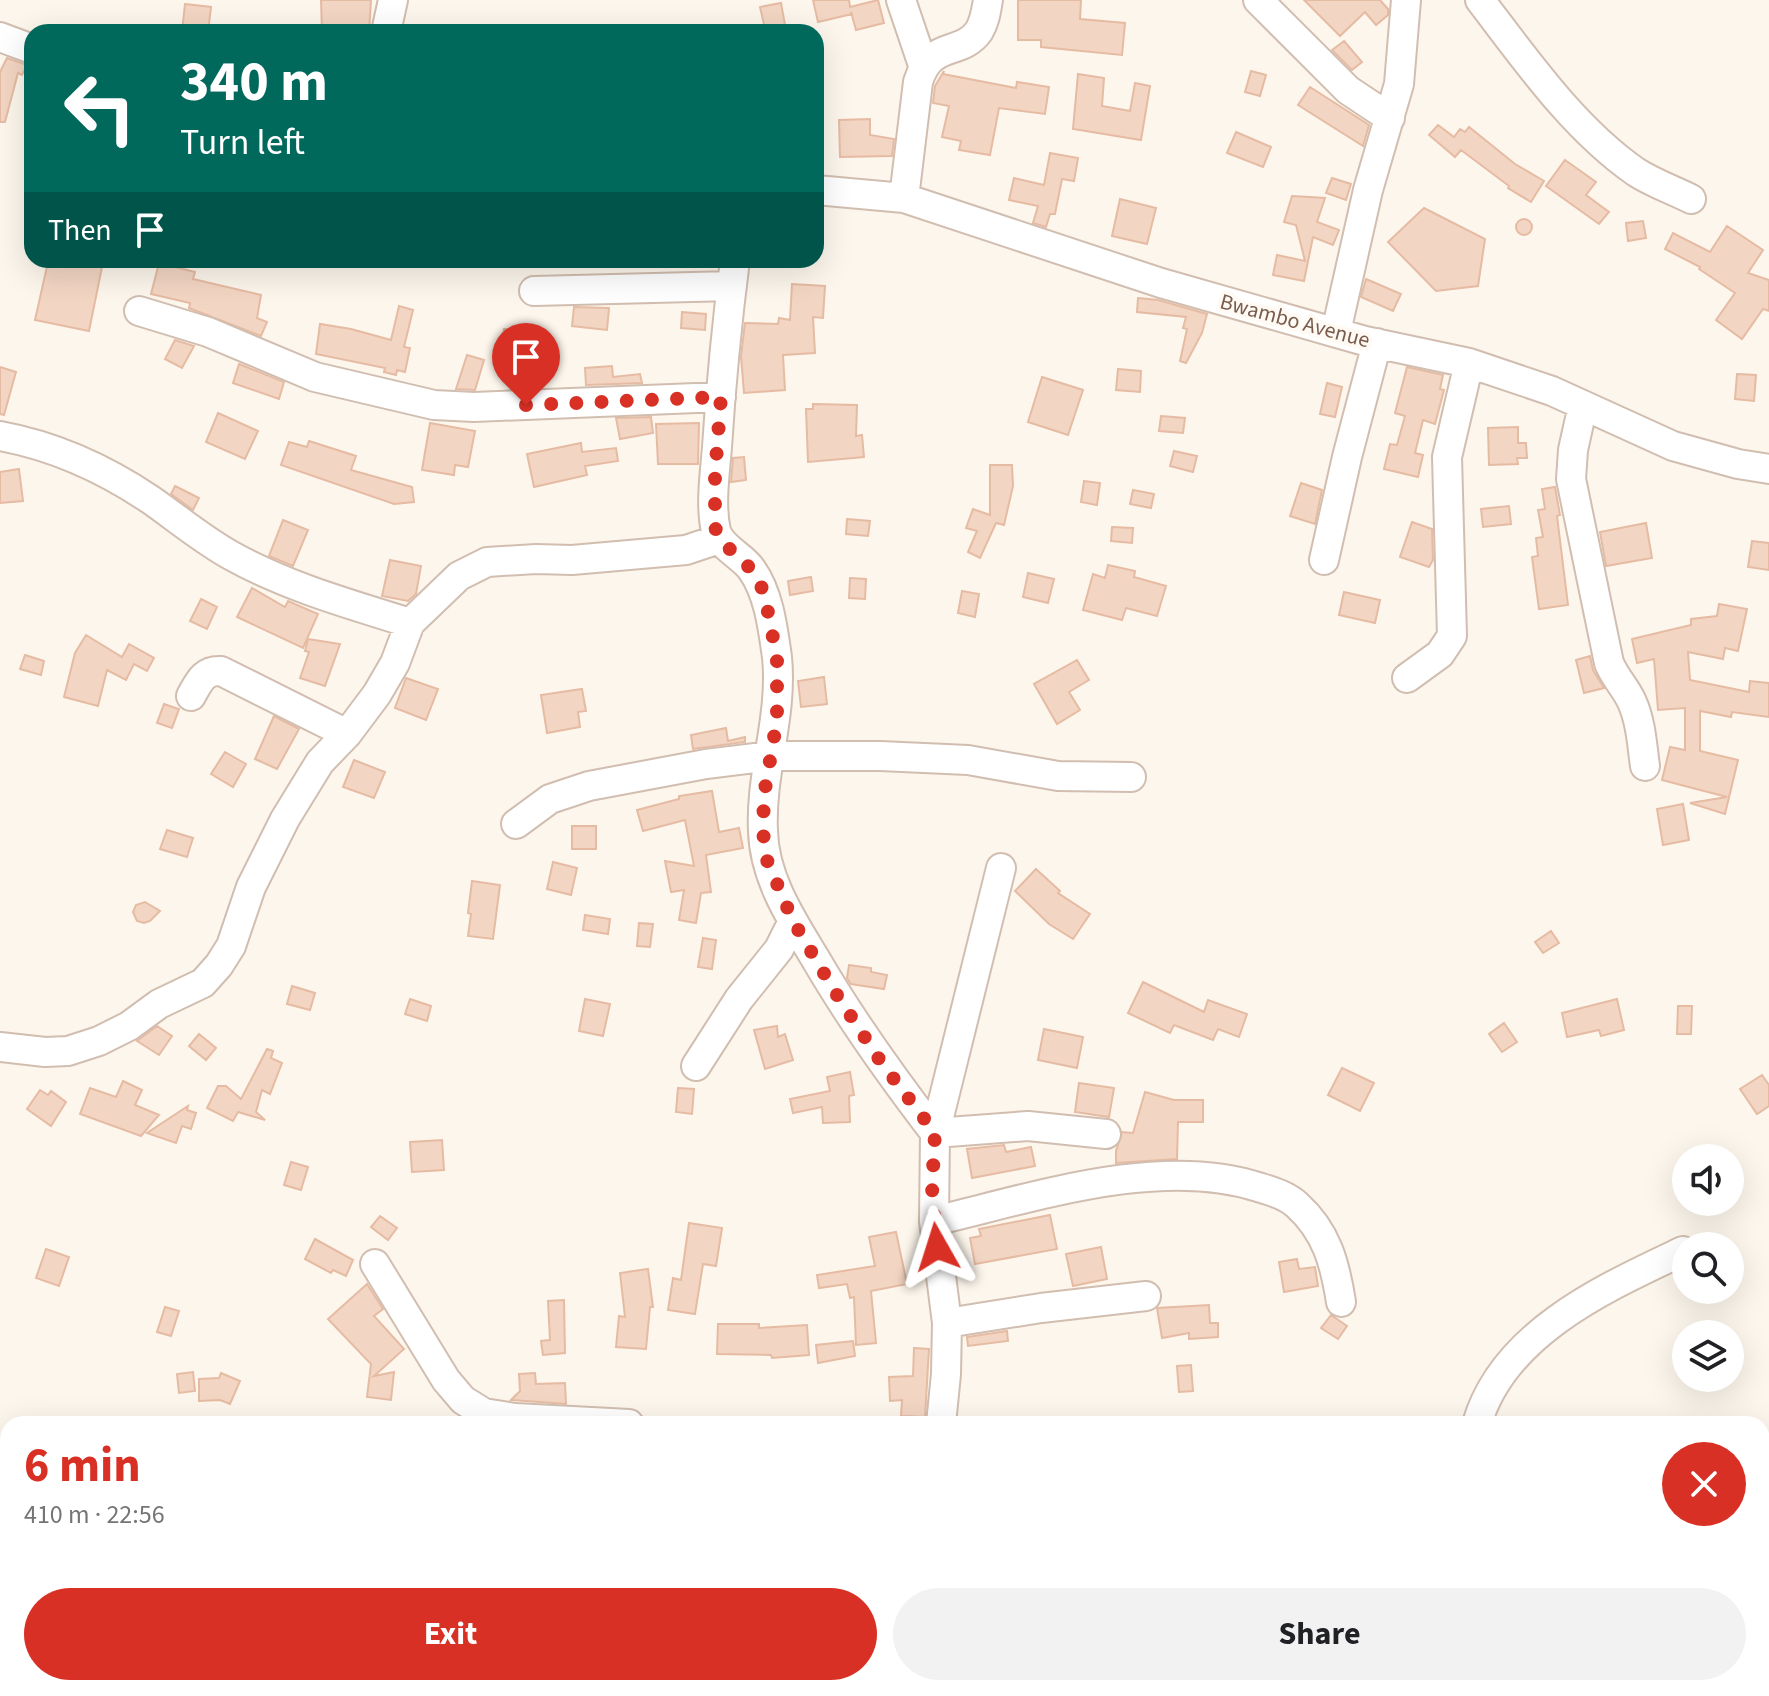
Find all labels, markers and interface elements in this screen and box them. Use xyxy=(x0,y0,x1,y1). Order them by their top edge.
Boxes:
text: 340 m xyxy=(180,43,328,122)
icon: left xyxy=(48,56,152,160)
text: Turn left xyxy=(180,117,305,168)
icon: arrive xyxy=(128,208,172,252)
text: Then xyxy=(48,209,112,252)
street label: Bwambo Avenue xyxy=(1217,286,1374,356)
pin xyxy=(492,323,560,405)
icon: arrive xyxy=(504,335,548,379)
map controls xyxy=(1672,1144,1744,1392)
button: sound xyxy=(1672,1144,1744,1216)
position arrow xyxy=(895,1205,979,1289)
button: search xyxy=(1672,1232,1744,1304)
button: layers xyxy=(1672,1320,1744,1392)
text: 6 min xyxy=(24,1432,141,1500)
button: close xyxy=(1662,1442,1746,1526)
text: 410 m · 22:56 xyxy=(24,1496,165,1533)
button: Exit xyxy=(24,1588,877,1680)
button: Share xyxy=(893,1588,1746,1680)

